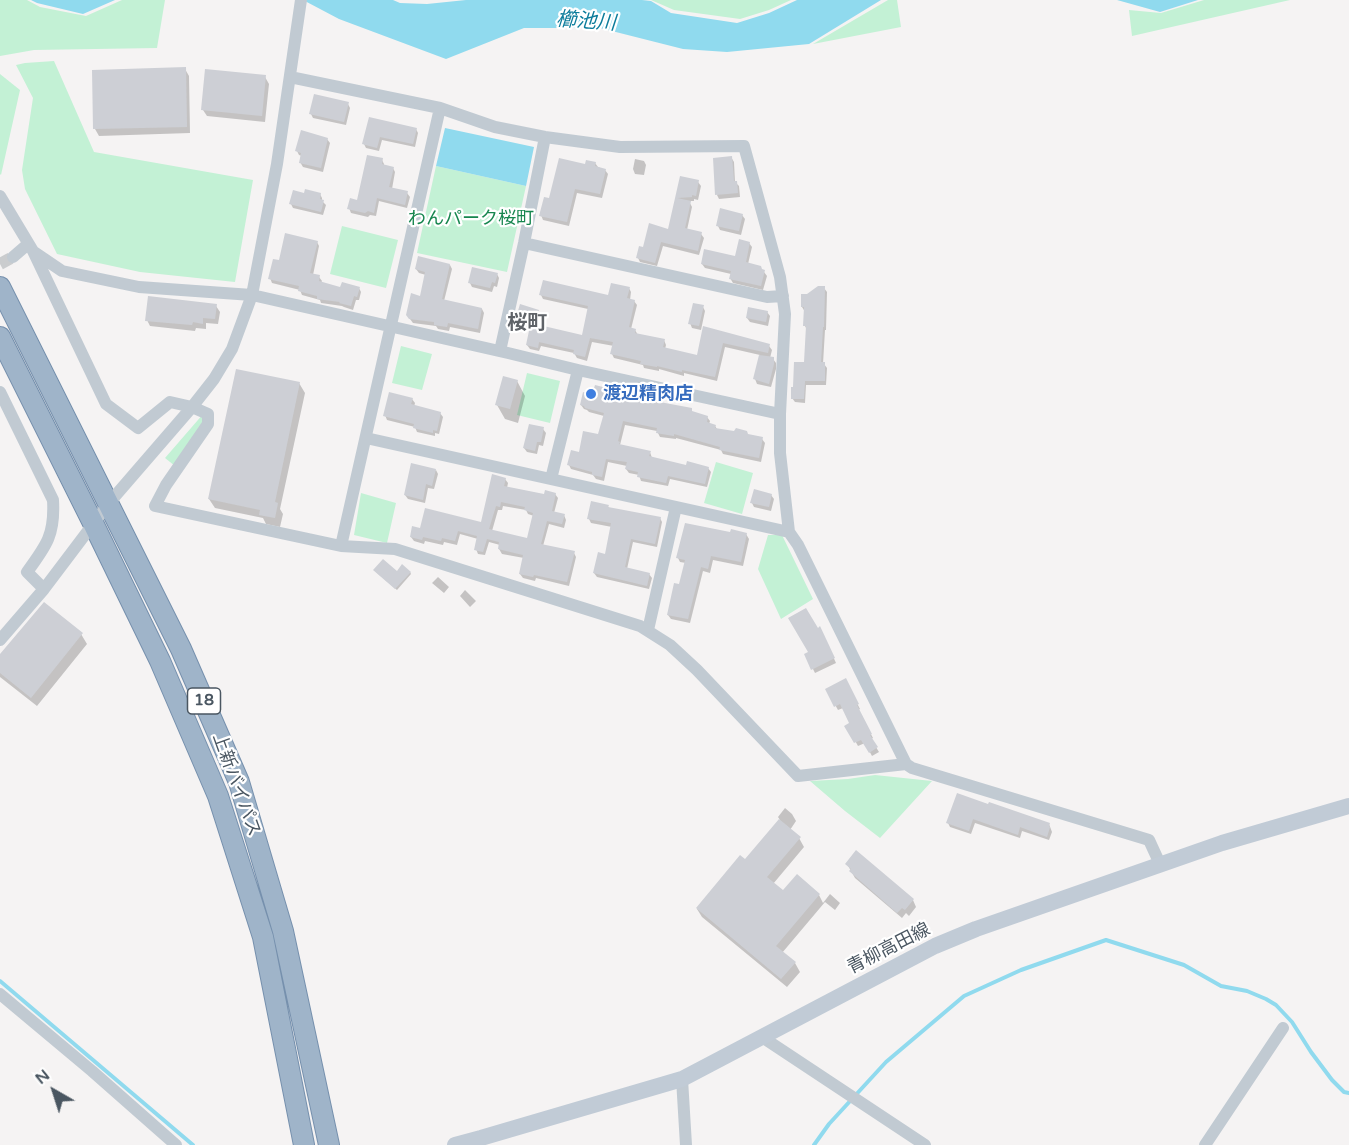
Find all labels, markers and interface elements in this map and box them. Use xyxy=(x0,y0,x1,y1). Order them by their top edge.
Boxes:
water label: 櫛池川 xyxy=(555,8,617,36)
park label: わんパーク桜町 xyxy=(408,208,534,230)
district label: 桜町 xyxy=(507,312,547,336)
place label: 渡辺精肉店 xyxy=(603,383,693,405)
marker: 渡辺精肉店 xyxy=(584,387,598,401)
road number: 18 xyxy=(188,688,220,714)
street label: 上新バイパス xyxy=(207,731,265,839)
street label: 青柳高田線 xyxy=(844,919,934,979)
north arrow xyxy=(24,1061,84,1121)
text: N xyxy=(31,1065,54,1089)

